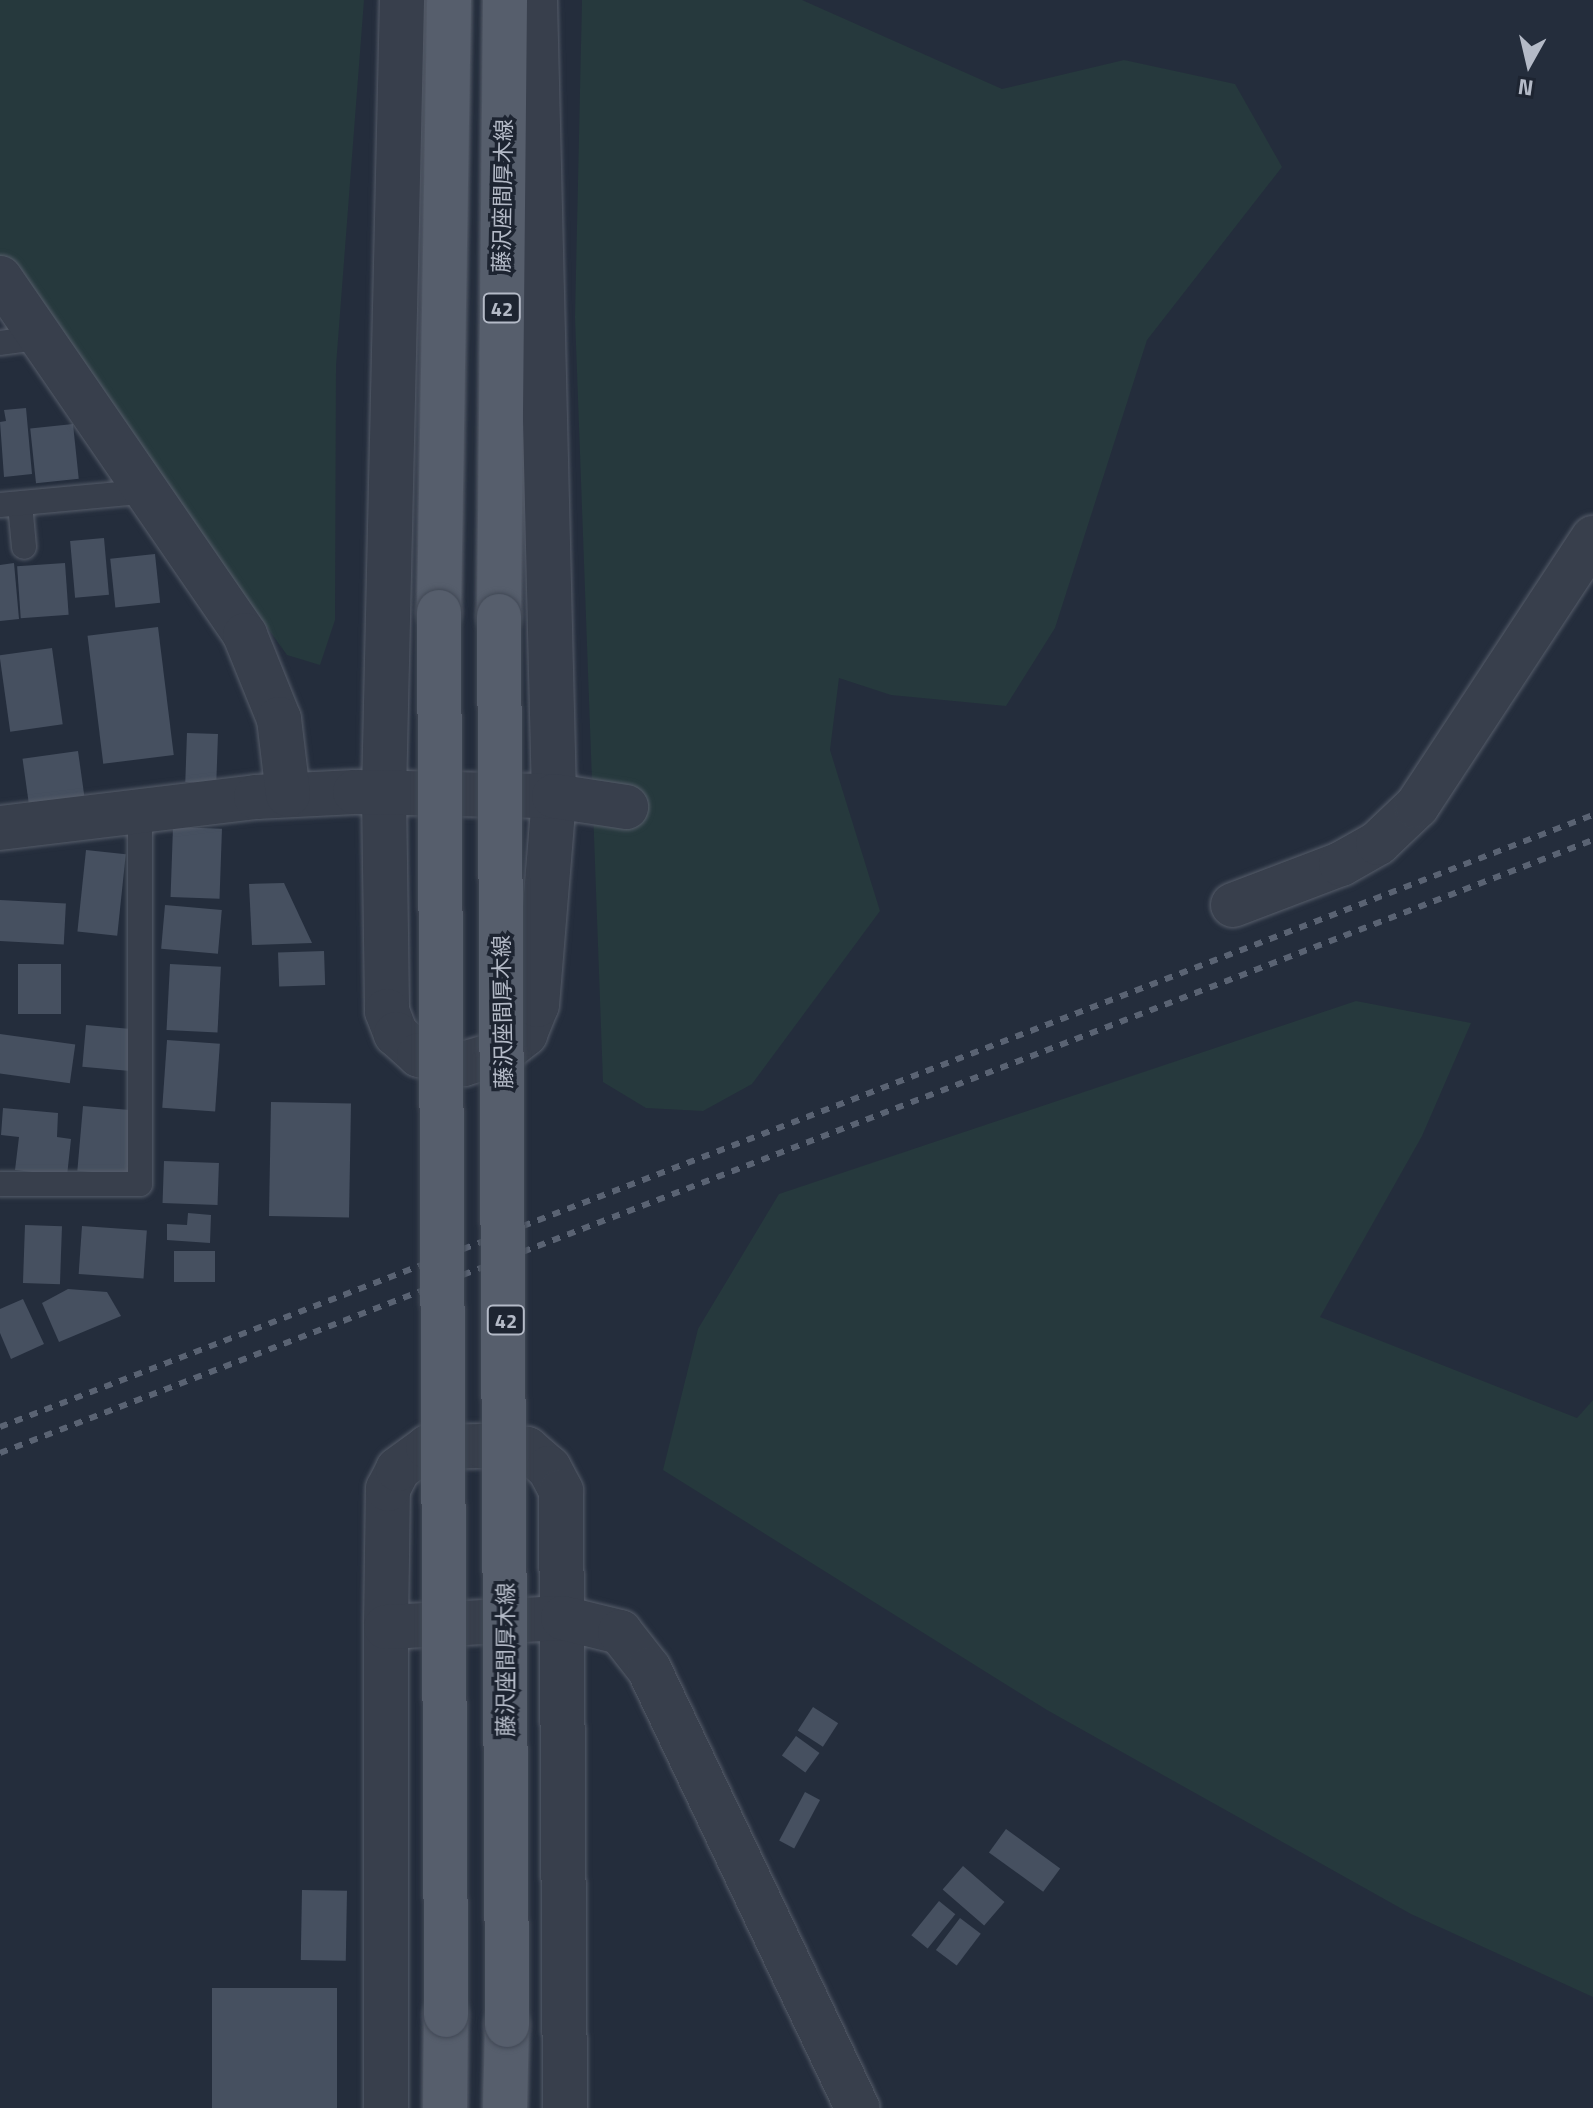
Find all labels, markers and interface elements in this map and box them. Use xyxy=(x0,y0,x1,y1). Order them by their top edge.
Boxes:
north arrow xyxy=(1489,24,1569,104)
text: N xyxy=(1516,70,1536,106)
street label: 藤沢座間厚木線 xyxy=(488,119,518,273)
road number: 42 xyxy=(482,292,522,324)
street label: 藤沢座間厚木線 xyxy=(488,935,518,1089)
road number: 42 xyxy=(486,1304,526,1336)
street label: 藤沢座間厚木線 xyxy=(493,1583,519,1737)

